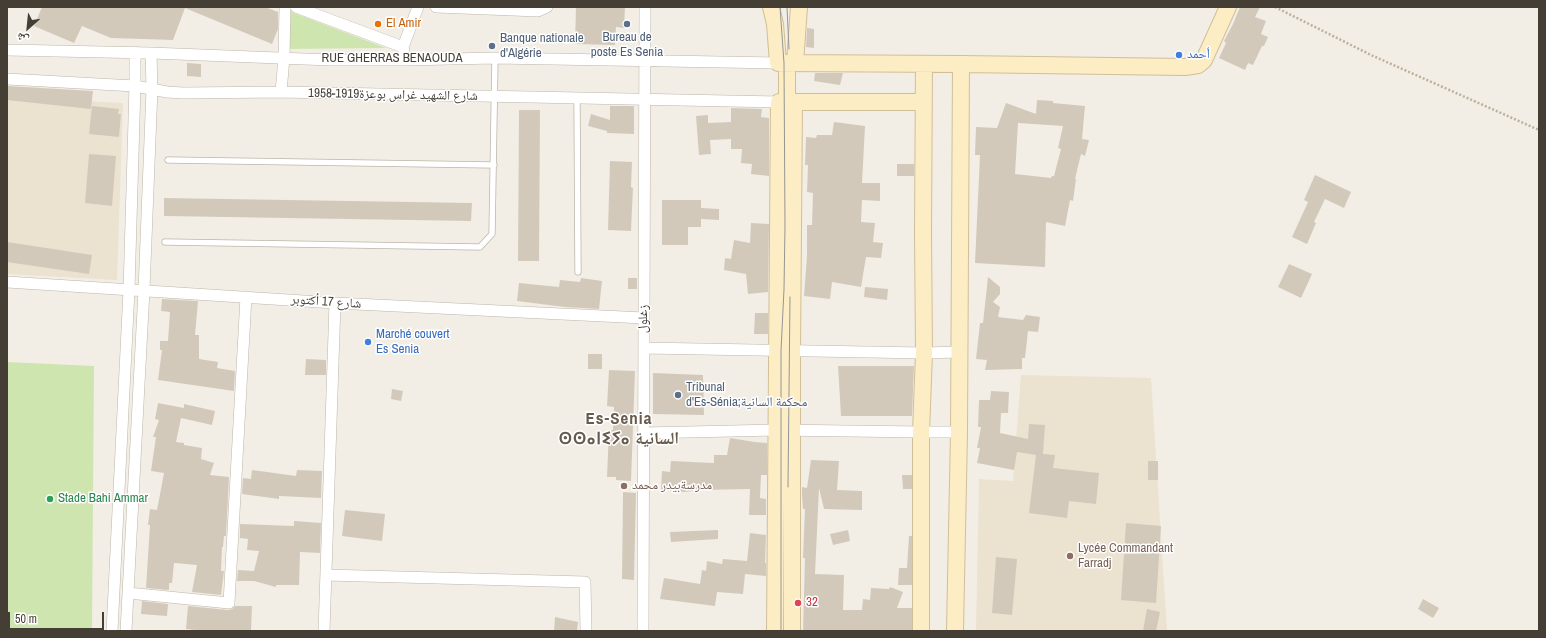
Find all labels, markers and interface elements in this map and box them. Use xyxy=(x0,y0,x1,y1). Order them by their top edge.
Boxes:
north arrow xyxy=(8,8,48,48)
place label: El Amir xyxy=(386,16,421,32)
marker: El Amir xyxy=(373,19,383,29)
marker: Bureau de poste Es Senia xyxy=(622,19,632,29)
text: ش xyxy=(14,30,31,48)
place label: Bureau de poste Es Senia xyxy=(591,30,663,61)
place label: Banque nationale d'Algérie xyxy=(500,31,584,62)
marker: Banque nationale d'Algérie xyxy=(487,41,497,51)
place label: أحمد xyxy=(1187,47,1210,63)
marker: أحمد xyxy=(1174,50,1184,60)
street label: RUE GHERRAS BENAOUDA xyxy=(322,51,462,67)
street label: شارع الشهيد غراس بوعزة1919-1958 xyxy=(308,86,478,104)
street label: شارع 17 أكتوبر xyxy=(290,292,362,312)
street label: زغلول xyxy=(636,305,652,333)
place label: Marché couvert Es Senia xyxy=(376,327,449,358)
marker: Marché couvert Es Senia xyxy=(363,337,373,347)
place label: Tribunal d'Es-Sénia;محكمة السانية xyxy=(686,380,807,411)
marker: Tribunal d'Es-Sénia;محكمة السانية xyxy=(673,390,683,400)
district label: Es-Senia ⵙⵙⴰⵏⵉⵢⴰ السانية xyxy=(563,409,675,449)
place label: مدرسةبيدر محمد xyxy=(632,478,712,494)
marker: مدرسةبيدر محمد xyxy=(619,481,629,491)
place label: Stade Bahi Ammar xyxy=(58,491,148,507)
marker: Stade Bahi Ammar xyxy=(45,494,55,504)
place label: Lycée Commandant Farradj xyxy=(1078,541,1173,572)
marker: Lycée Commandant Farradj xyxy=(1065,551,1075,561)
place label: 32 xyxy=(806,595,818,611)
marker: 32 xyxy=(793,598,803,608)
scale bar xyxy=(10,604,106,630)
text: 50 m xyxy=(15,611,37,627)

